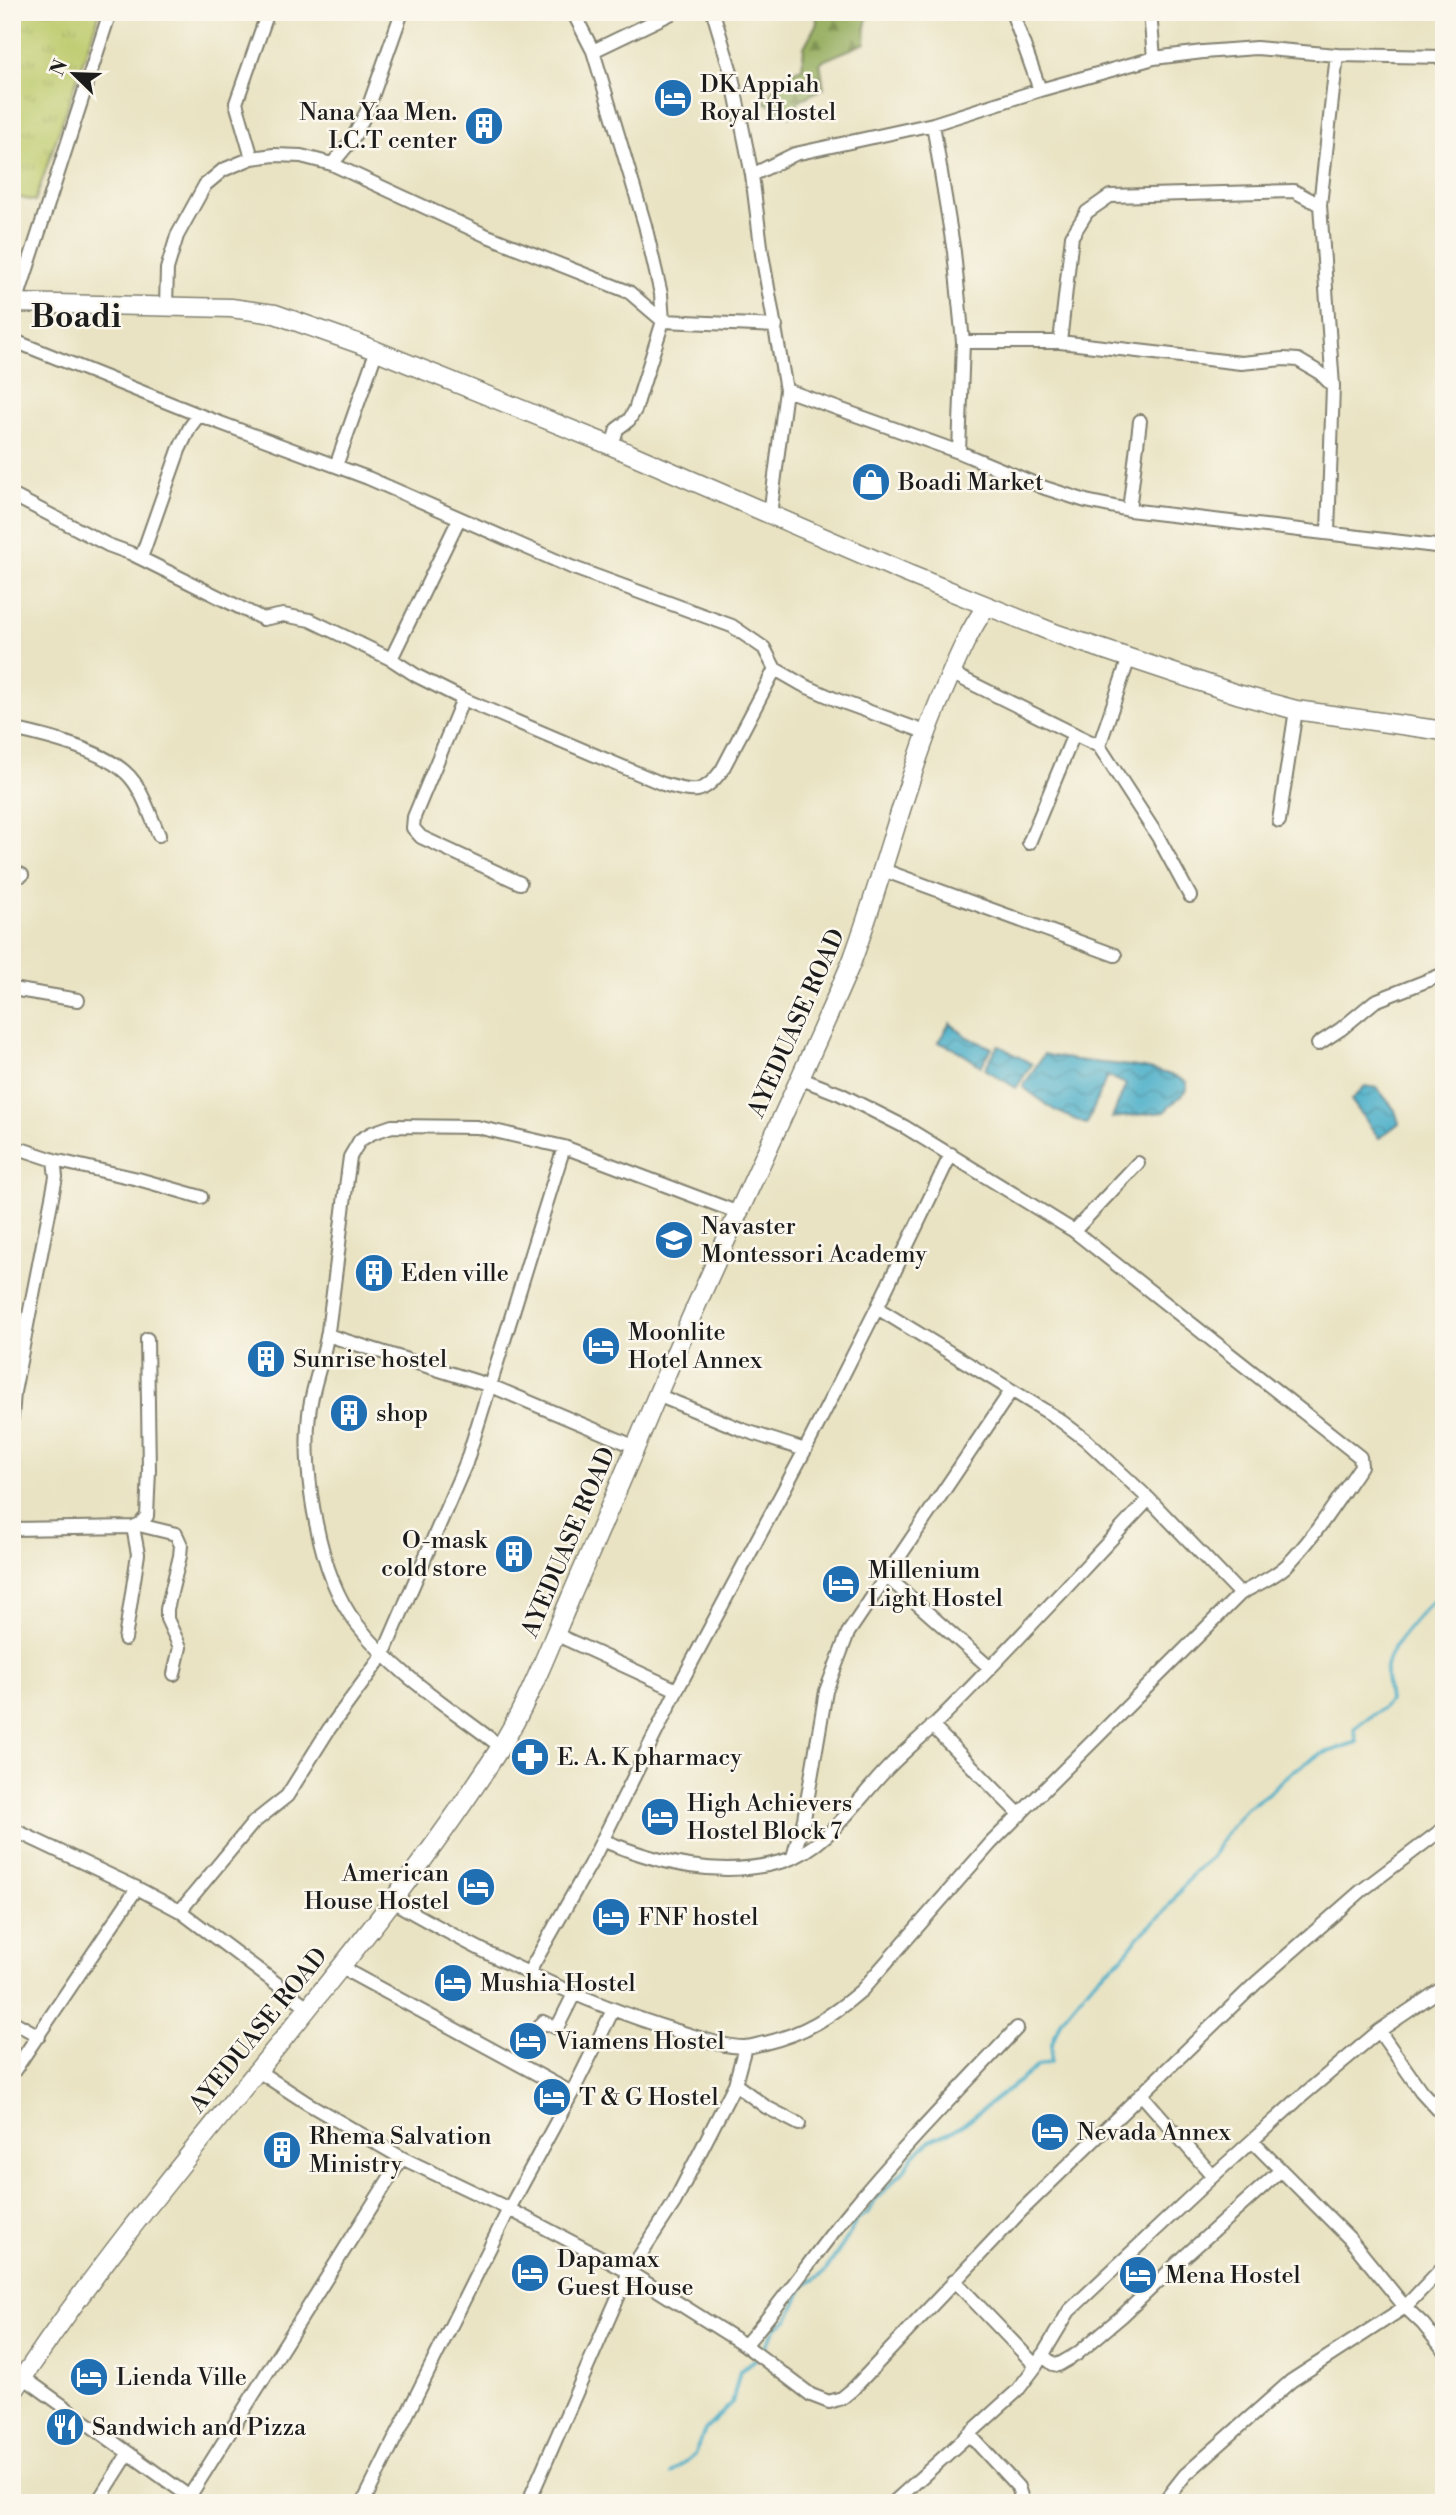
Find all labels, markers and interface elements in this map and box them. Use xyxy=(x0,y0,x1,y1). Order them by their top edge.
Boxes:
north arrow xyxy=(38,38,108,108)
text: N xyxy=(45,56,73,79)
place label: DK Appiah Royal Hostel xyxy=(700,70,836,128)
hotel icon: DK Appiah Royal Hostel xyxy=(652,77,694,119)
place label: Nana Yaa Men. I.C.T center xyxy=(299,98,457,156)
building icon: Nana Yaa Men. I.C.T center xyxy=(463,105,505,147)
district label: Boadi xyxy=(31,297,121,337)
shop icon: Boadi Market xyxy=(850,461,892,503)
place label: Boadi Market xyxy=(897,468,1044,498)
street label: AYEDUASE ROAD xyxy=(741,924,852,1123)
place label: Navaster Montessori Academy xyxy=(701,1212,927,1270)
school or university icon: Navaster Montessori Academy xyxy=(653,1219,695,1261)
building icon: Eden ville xyxy=(353,1252,395,1294)
place label: Eden ville xyxy=(401,1259,509,1289)
place label: Moonlite Hotel Annex xyxy=(628,1318,763,1376)
hotel icon: Moonlite Hotel Annex xyxy=(580,1325,622,1367)
building icon: Sunrise hostel xyxy=(245,1338,287,1380)
place label: Sunrise hostel xyxy=(293,1345,447,1375)
building icon: shop xyxy=(328,1392,370,1434)
place label: shop xyxy=(376,1399,428,1429)
street label: AYEDUASE ROAD xyxy=(515,1443,623,1643)
place label: O-mask cold store xyxy=(381,1526,488,1584)
building icon: O-mask cold store xyxy=(493,1533,535,1575)
place label: Millenium Light Hostel xyxy=(868,1556,1003,1614)
hotel icon: Millenium Light Hostel xyxy=(820,1563,862,1605)
pharmacy icon: E. A. K pharmacy xyxy=(509,1736,551,1778)
place label: E. A. K pharmacy xyxy=(557,1743,742,1773)
place label: High Achievers Hostel Block 7 xyxy=(687,1789,852,1847)
hotel icon: High Achievers Hostel Block 7 xyxy=(639,1796,681,1838)
place label: American House Hostel xyxy=(304,1859,449,1917)
hotel icon: American House Hostel xyxy=(455,1866,497,1908)
hotel icon: FNF hostel xyxy=(590,1896,632,1938)
place label: FNF hostel xyxy=(638,1903,758,1933)
street label: AYEDUASE ROAD xyxy=(182,1942,335,2120)
hotel icon: Mushia Hostel xyxy=(432,1962,474,2004)
place label: Mushia Hostel xyxy=(480,1969,636,1999)
hotel icon: Viamens Hostel xyxy=(507,2020,549,2062)
place label: Viamens Hostel xyxy=(554,2027,725,2057)
hotel icon: T & G Hostel xyxy=(531,2076,573,2118)
place label: T & G Hostel xyxy=(579,2083,719,2113)
hotel icon: Nevada Annex xyxy=(1029,2111,1071,2153)
place label: Nevada Annex xyxy=(1077,2118,1231,2148)
place label: Rhema Salvation Ministry xyxy=(309,2122,492,2180)
building icon: Rhema Salvation Ministry xyxy=(261,2129,303,2171)
place label: Dapamax Guest House xyxy=(557,2245,694,2303)
hotel icon: Dapamax Guest House xyxy=(509,2252,551,2294)
hotel icon: Mena Hostel xyxy=(1117,2254,1159,2296)
place label: Mena Hostel xyxy=(1165,2261,1301,2291)
hotel icon: Lienda Ville xyxy=(68,2356,110,2398)
place label: Lienda Ville xyxy=(116,2363,247,2393)
restaurant icon: Sandwich and Pizza xyxy=(44,2406,86,2448)
place label: Sandwich and Pizza xyxy=(92,2413,307,2443)

